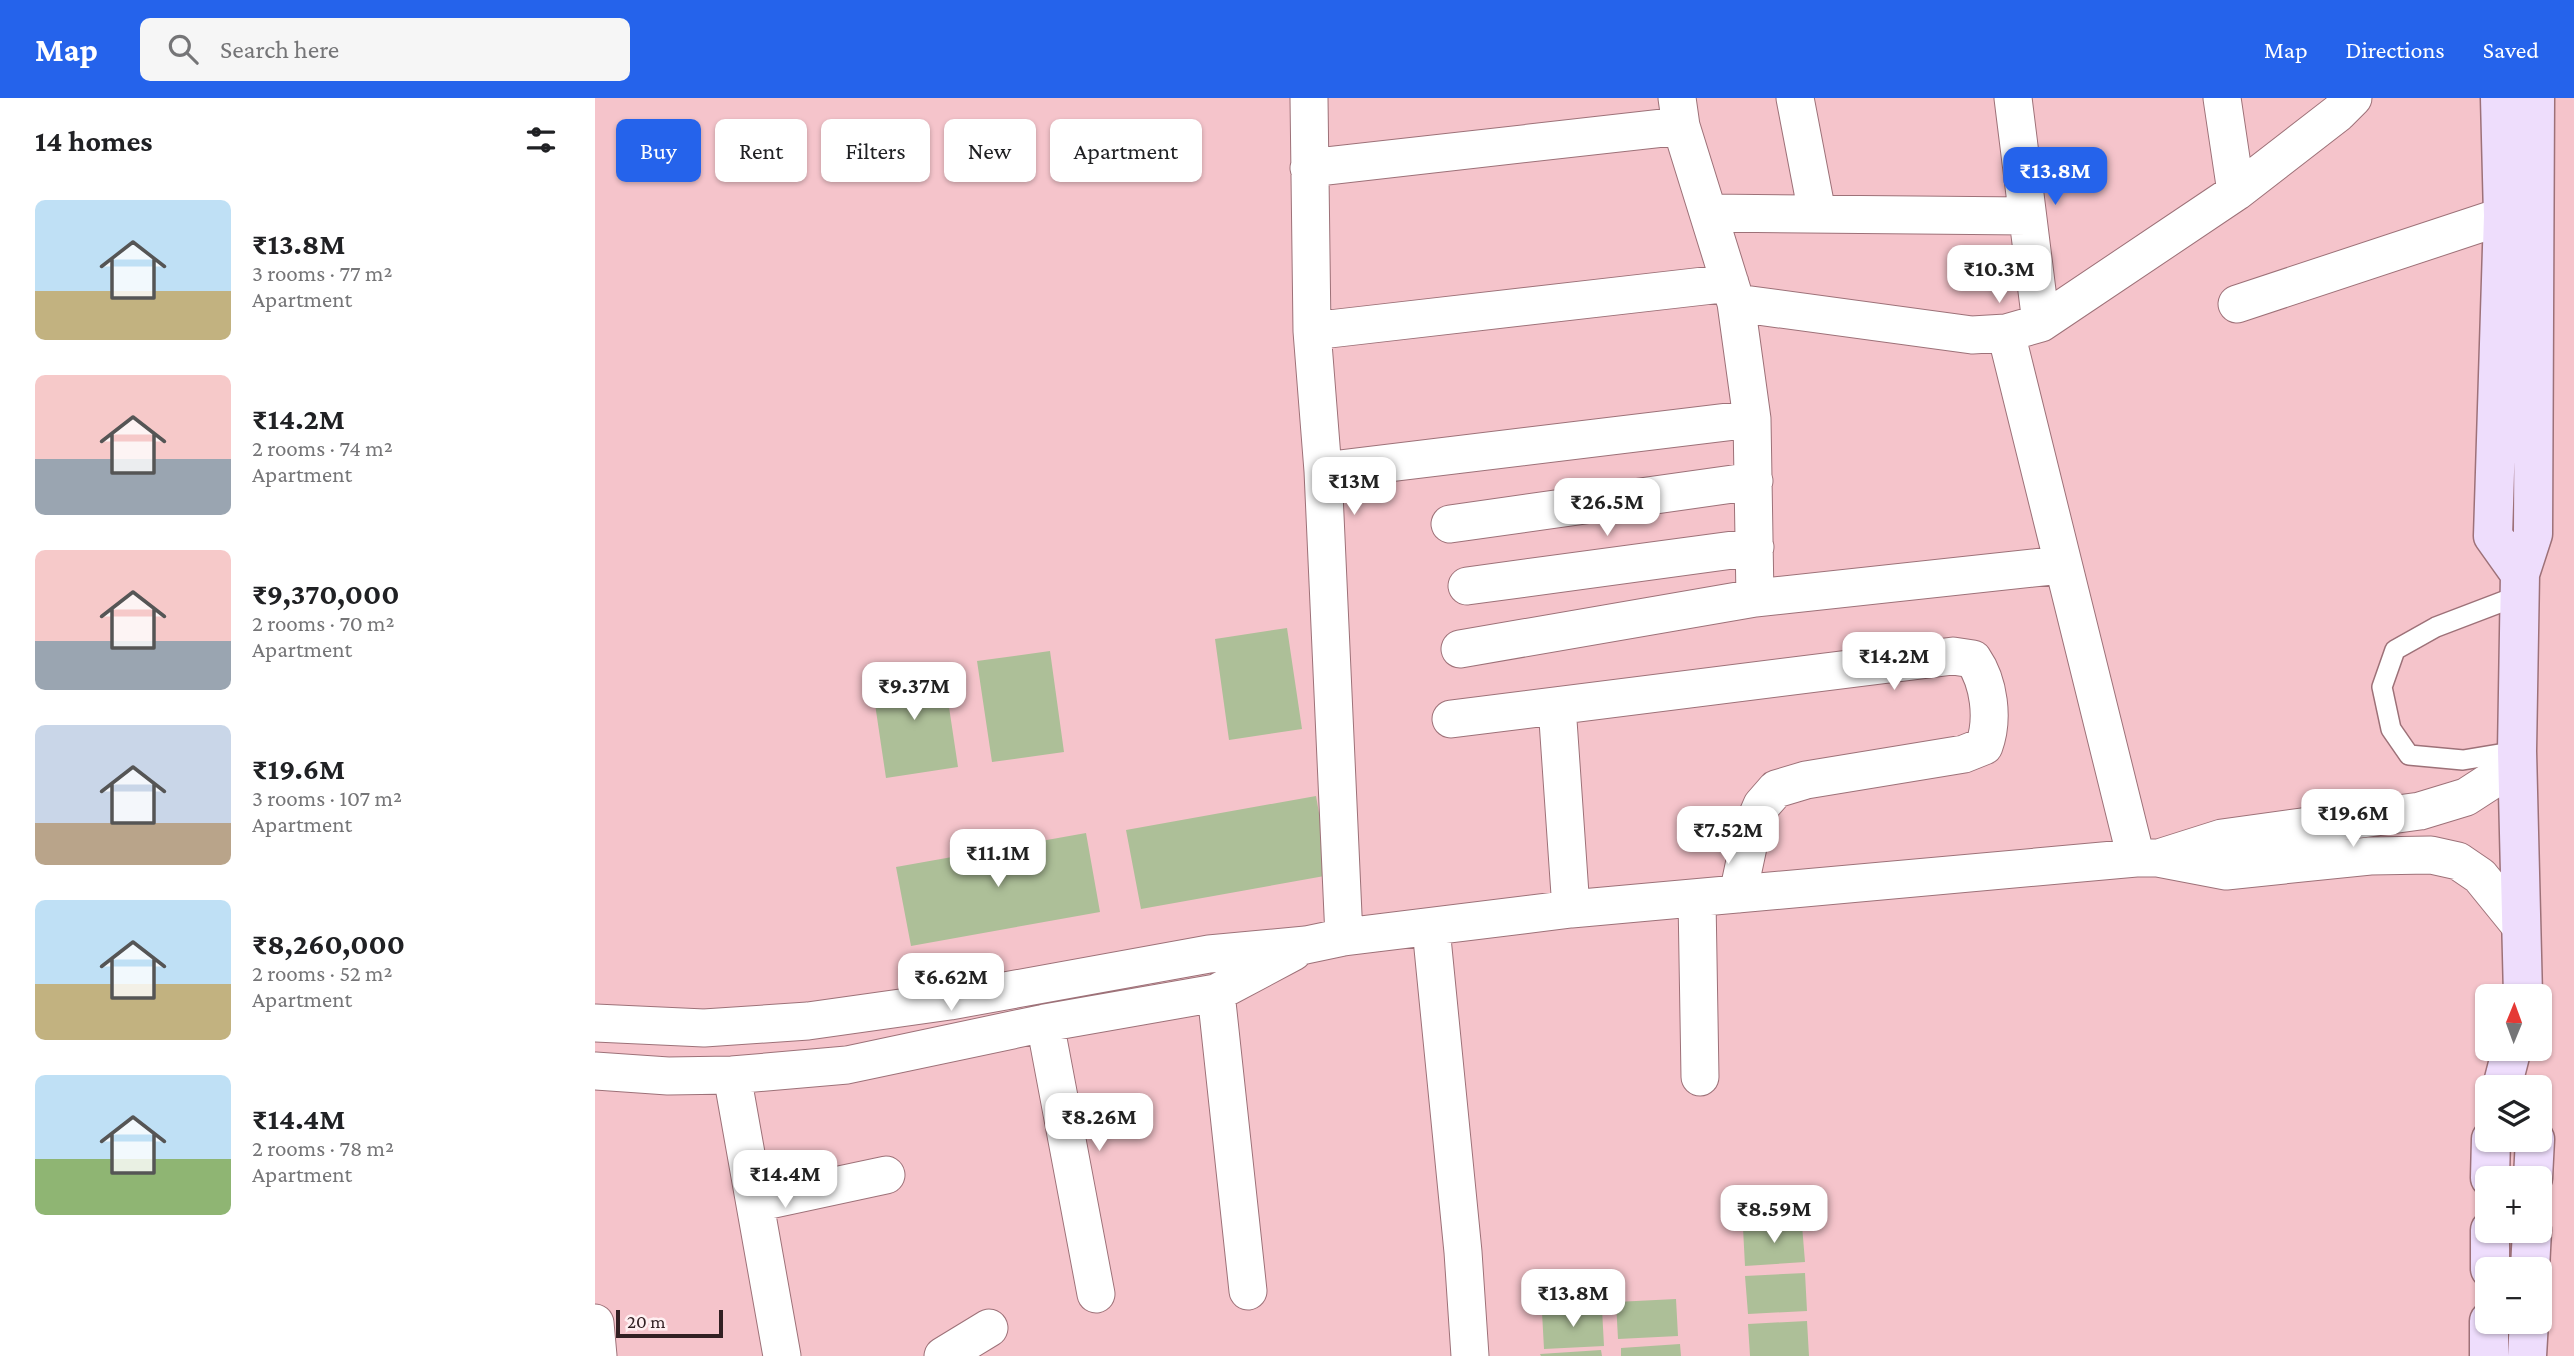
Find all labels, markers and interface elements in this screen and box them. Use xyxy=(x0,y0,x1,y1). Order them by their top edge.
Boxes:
search box xyxy=(140,18,630,81)
icon: search xyxy=(164,30,202,68)
text: Map xyxy=(35,31,98,68)
text: Search here xyxy=(220,35,339,64)
text: Map xyxy=(2264,36,2308,63)
text: Directions xyxy=(2346,36,2445,63)
text: Saved xyxy=(2483,36,2539,63)
chip: Buy xyxy=(616,119,701,182)
chip: Rent xyxy=(715,119,807,182)
chip: Filters xyxy=(821,119,930,182)
chip: New xyxy=(944,119,1036,182)
chip: Apartment xyxy=(1050,119,1202,182)
icon: filters xyxy=(522,121,560,159)
text: 14 homes xyxy=(35,124,153,157)
pin: ₹13.8M xyxy=(1998,148,2112,207)
text: ₹13.8M xyxy=(2019,157,2091,183)
text: ₹13.8M xyxy=(252,227,345,260)
icon: home xyxy=(91,228,175,312)
pin: ₹10.3M xyxy=(1942,246,2056,305)
text: ₹10.3M xyxy=(1963,255,2035,281)
text: 3 rooms · 77 m² xyxy=(252,260,392,286)
text: Apartment xyxy=(252,286,352,312)
text: ₹14.2M xyxy=(252,402,345,435)
icon: home xyxy=(91,403,175,487)
text: 2 rooms · 74 m² xyxy=(252,435,393,461)
pin: ₹13M xyxy=(1313,458,1395,517)
text: Apartment xyxy=(252,461,352,487)
text: ₹13M xyxy=(1328,467,1380,493)
pin: ₹26.5M xyxy=(1550,478,1664,538)
text: ₹26.5M xyxy=(1570,488,1644,514)
text: ₹9,370,000 xyxy=(252,577,400,610)
icon: home xyxy=(91,578,175,662)
text: 2 rooms · 70 m² xyxy=(252,610,395,636)
pin: ₹14.2M xyxy=(1837,632,1951,692)
text: Apartment xyxy=(252,636,352,662)
text: ₹14.2M xyxy=(1858,642,1930,668)
pin: ₹9.37M xyxy=(857,662,971,722)
text: ₹9.37M xyxy=(878,672,950,698)
text: ₹19.6M xyxy=(252,752,345,785)
icon: home xyxy=(91,753,175,837)
text: 3 rooms · 107 m² xyxy=(252,785,402,811)
pin: ₹19.6M xyxy=(2296,790,2410,849)
text: ₹19.6M xyxy=(2317,799,2389,825)
pin: ₹7.52M xyxy=(1671,806,1785,866)
text: Apartment xyxy=(252,811,352,837)
text: ₹7.52M xyxy=(1693,816,1763,842)
pin: ₹11.1M xyxy=(941,830,1055,889)
text: ₹11.1M xyxy=(966,839,1030,865)
text: ₹8,260,000 xyxy=(252,927,405,960)
icon: home xyxy=(91,928,175,1012)
pin: ₹6.62M xyxy=(894,954,1008,1013)
text: 2 rooms · 52 m² xyxy=(252,960,392,986)
text: ₹6.62M xyxy=(914,963,988,989)
north arrow xyxy=(2475,984,2551,1060)
map controls xyxy=(2475,984,2552,1334)
text: Apartment xyxy=(252,986,352,1012)
button: layers xyxy=(2475,1075,2552,1152)
pin: ₹8.26M xyxy=(1042,1094,1156,1153)
text: ₹14.4M xyxy=(252,1102,345,1135)
icon: home xyxy=(91,1103,175,1187)
text: ₹8.26M xyxy=(1061,1103,1137,1129)
text: 2 rooms · 78 m² xyxy=(252,1135,394,1161)
pin: ₹14.4M xyxy=(728,1150,842,1210)
text: ₹14.4M xyxy=(749,1160,821,1186)
text: Apartment xyxy=(252,1161,352,1187)
button: + xyxy=(2475,1166,2552,1243)
pin: ₹8.59M xyxy=(1717,1186,1831,1245)
text: ₹8.59M xyxy=(1737,1195,1811,1221)
button: − xyxy=(2475,1257,2552,1334)
pin: ₹13.8M xyxy=(1516,1270,1630,1329)
text: ₹13.8M xyxy=(1537,1279,1609,1305)
scale bar xyxy=(616,1307,723,1339)
text: 20 m xyxy=(627,1311,666,1332)

